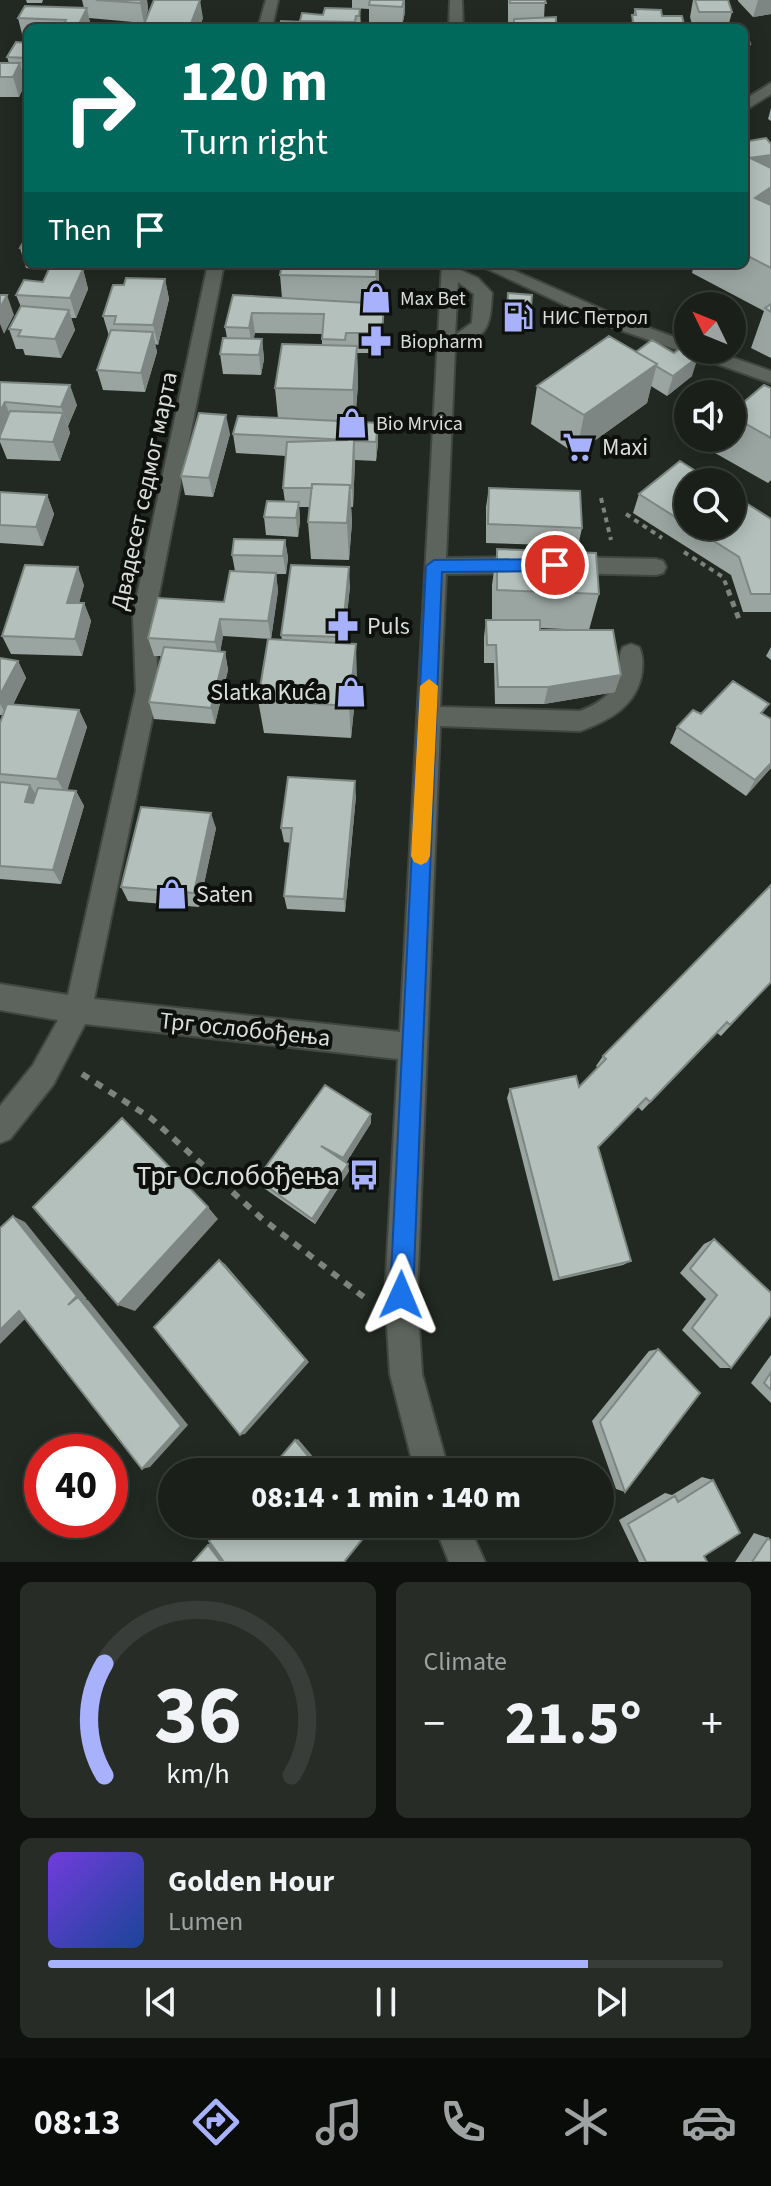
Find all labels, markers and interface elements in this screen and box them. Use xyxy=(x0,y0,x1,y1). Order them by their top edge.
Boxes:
text: 120 m xyxy=(180,43,328,122)
icon: right xyxy=(48,56,152,160)
text: Turn right xyxy=(180,117,328,168)
icon: arrive xyxy=(128,208,172,252)
text: Then xyxy=(48,209,112,252)
shop icon: Max Bet xyxy=(359,281,393,315)
place label: Max Bet xyxy=(400,285,466,313)
north arrow xyxy=(674,292,746,364)
map controls xyxy=(674,292,746,540)
fuel station icon: НИС Петрол xyxy=(501,300,535,334)
place label: НИС Петрол xyxy=(542,304,648,332)
pharmacy icon: Biopharm xyxy=(359,324,393,358)
place label: Biopharm xyxy=(400,328,483,356)
street label: Двадесет седмог марта xyxy=(102,369,187,614)
button: sound xyxy=(674,380,746,452)
shop icon: Bio Mrvica xyxy=(335,406,369,440)
place label: Bio Mrvica xyxy=(376,410,463,438)
supermarket icon: Maxi xyxy=(561,430,595,464)
place label: Maxi xyxy=(602,430,648,465)
button: search xyxy=(674,468,746,540)
pin xyxy=(521,531,589,599)
icon: arrive xyxy=(533,543,577,587)
pharmacy icon: Puls xyxy=(326,609,360,643)
place label: Puls xyxy=(367,609,410,644)
place label: Slatka Kuća xyxy=(210,675,327,710)
shop icon: Slatka Kuća xyxy=(334,675,368,709)
shop icon: Saten xyxy=(155,877,189,911)
place label: Saten xyxy=(196,877,253,912)
street label: Трг ослобођења xyxy=(158,1003,332,1056)
place label: Трг Ослобођења xyxy=(137,1156,340,1196)
bus stop icon: Трг Ослобођења xyxy=(347,1158,381,1192)
position arrow xyxy=(359,1253,443,1337)
speed limit sign: 40 xyxy=(24,1434,128,1538)
text: 08:14 · 1 min · 140 m xyxy=(251,1476,521,1519)
text: Climate xyxy=(424,1643,507,1680)
text: 36 xyxy=(154,1657,242,1775)
text: 21.5° xyxy=(505,1682,642,1767)
text: − xyxy=(424,1693,445,1756)
text: + xyxy=(701,1693,723,1756)
text: km/h xyxy=(166,1754,229,1794)
text: Golden Hour xyxy=(168,1860,334,1903)
text: Lumen xyxy=(168,1903,243,1940)
icon: previous xyxy=(139,1980,183,2024)
icon: pause xyxy=(364,1980,408,2024)
icon: next xyxy=(589,1980,633,2024)
icon: directions xyxy=(188,2094,244,2150)
icon: music xyxy=(311,2094,367,2150)
icon: phone xyxy=(435,2094,491,2150)
icon: climate xyxy=(558,2094,614,2150)
icon: car xyxy=(681,2094,737,2150)
text: 08:13 xyxy=(34,2097,121,2148)

